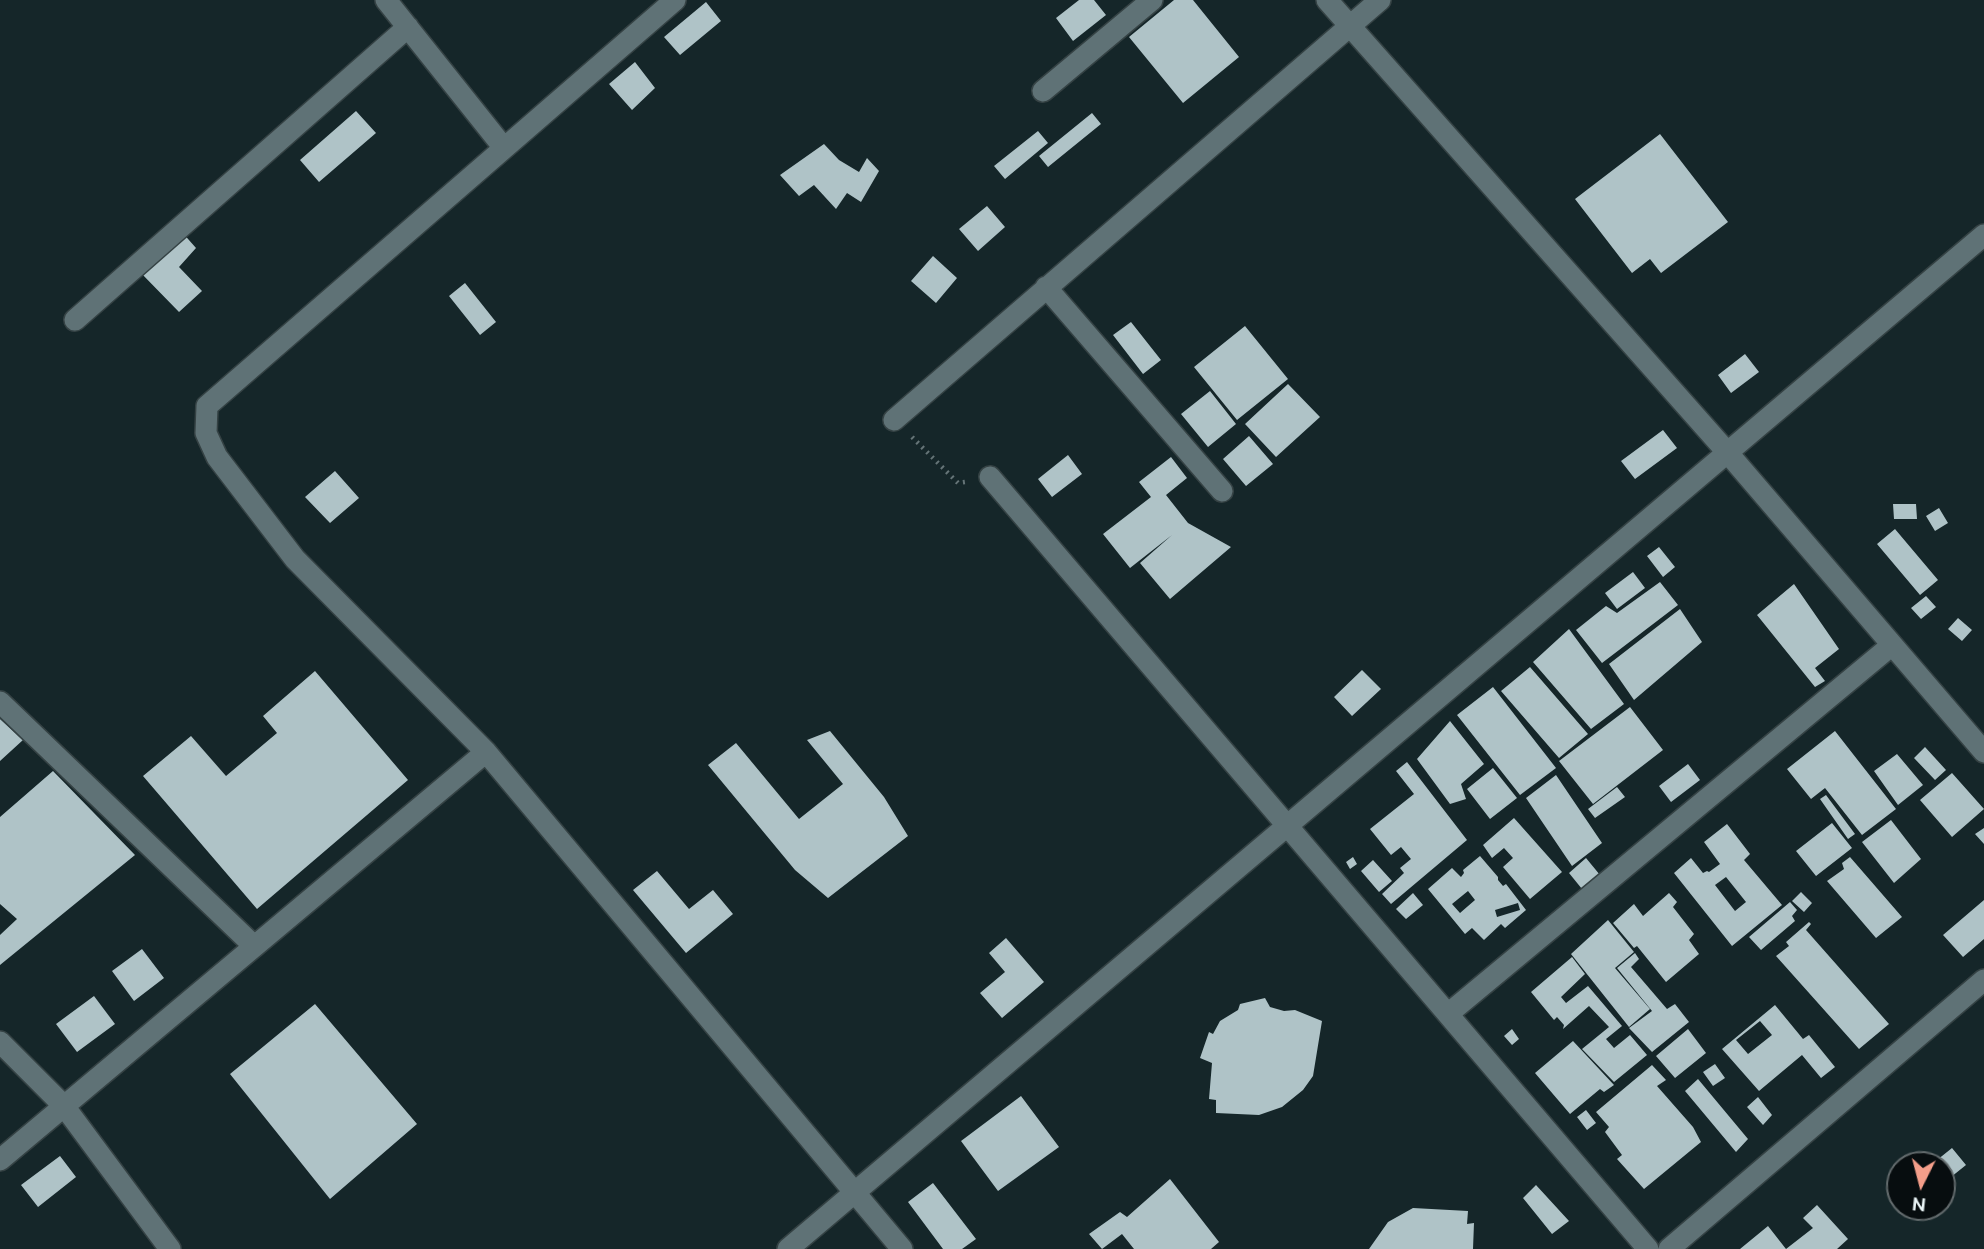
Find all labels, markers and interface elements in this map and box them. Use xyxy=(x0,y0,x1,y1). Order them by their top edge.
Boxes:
north arrow xyxy=(1886,1151,1956,1221)
text: N xyxy=(1911,1193,1927,1217)

